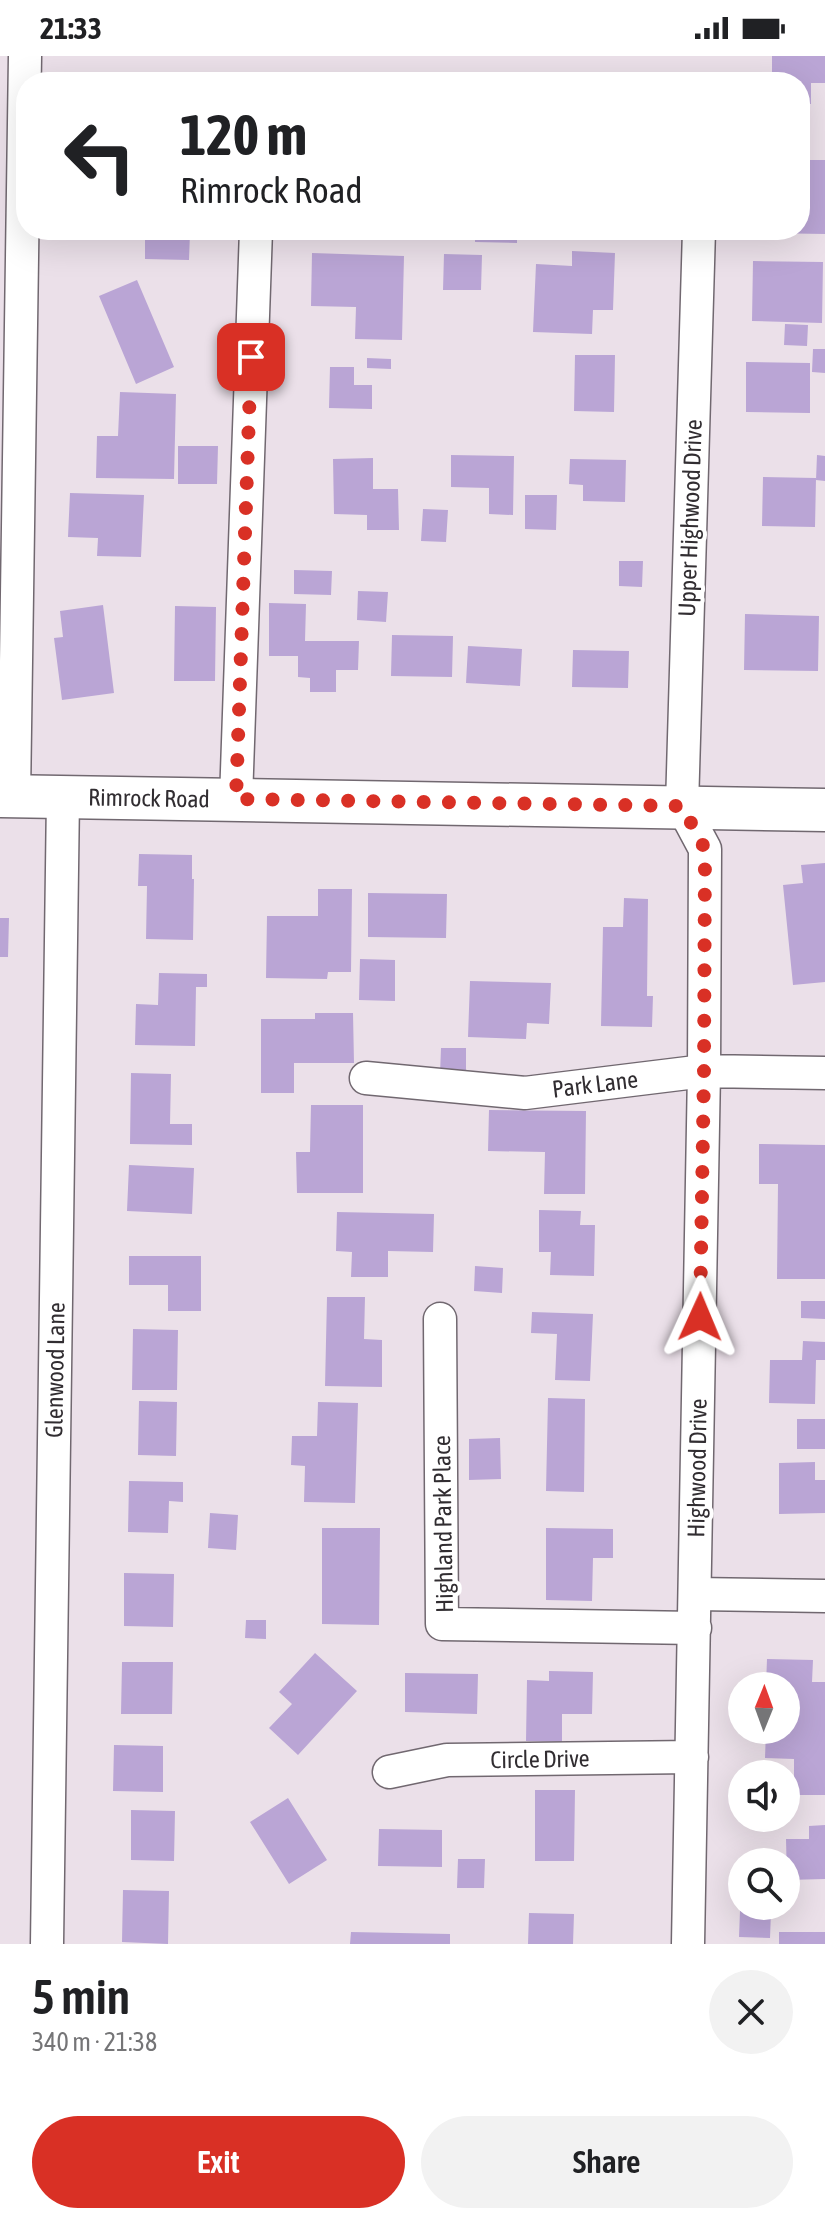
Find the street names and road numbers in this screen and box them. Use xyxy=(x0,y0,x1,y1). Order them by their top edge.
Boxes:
street label: Upper Highwood Drive xyxy=(673,419,707,617)
street label: Rimrock Road xyxy=(88,783,210,813)
street label: Park Lane xyxy=(550,1065,640,1103)
street label: Glenwood Lane xyxy=(40,1302,70,1438)
street label: Highwood Drive xyxy=(682,1398,712,1538)
street label: Highland Park Place xyxy=(428,1435,458,1613)
street label: Circle Drive xyxy=(490,1745,590,1773)

